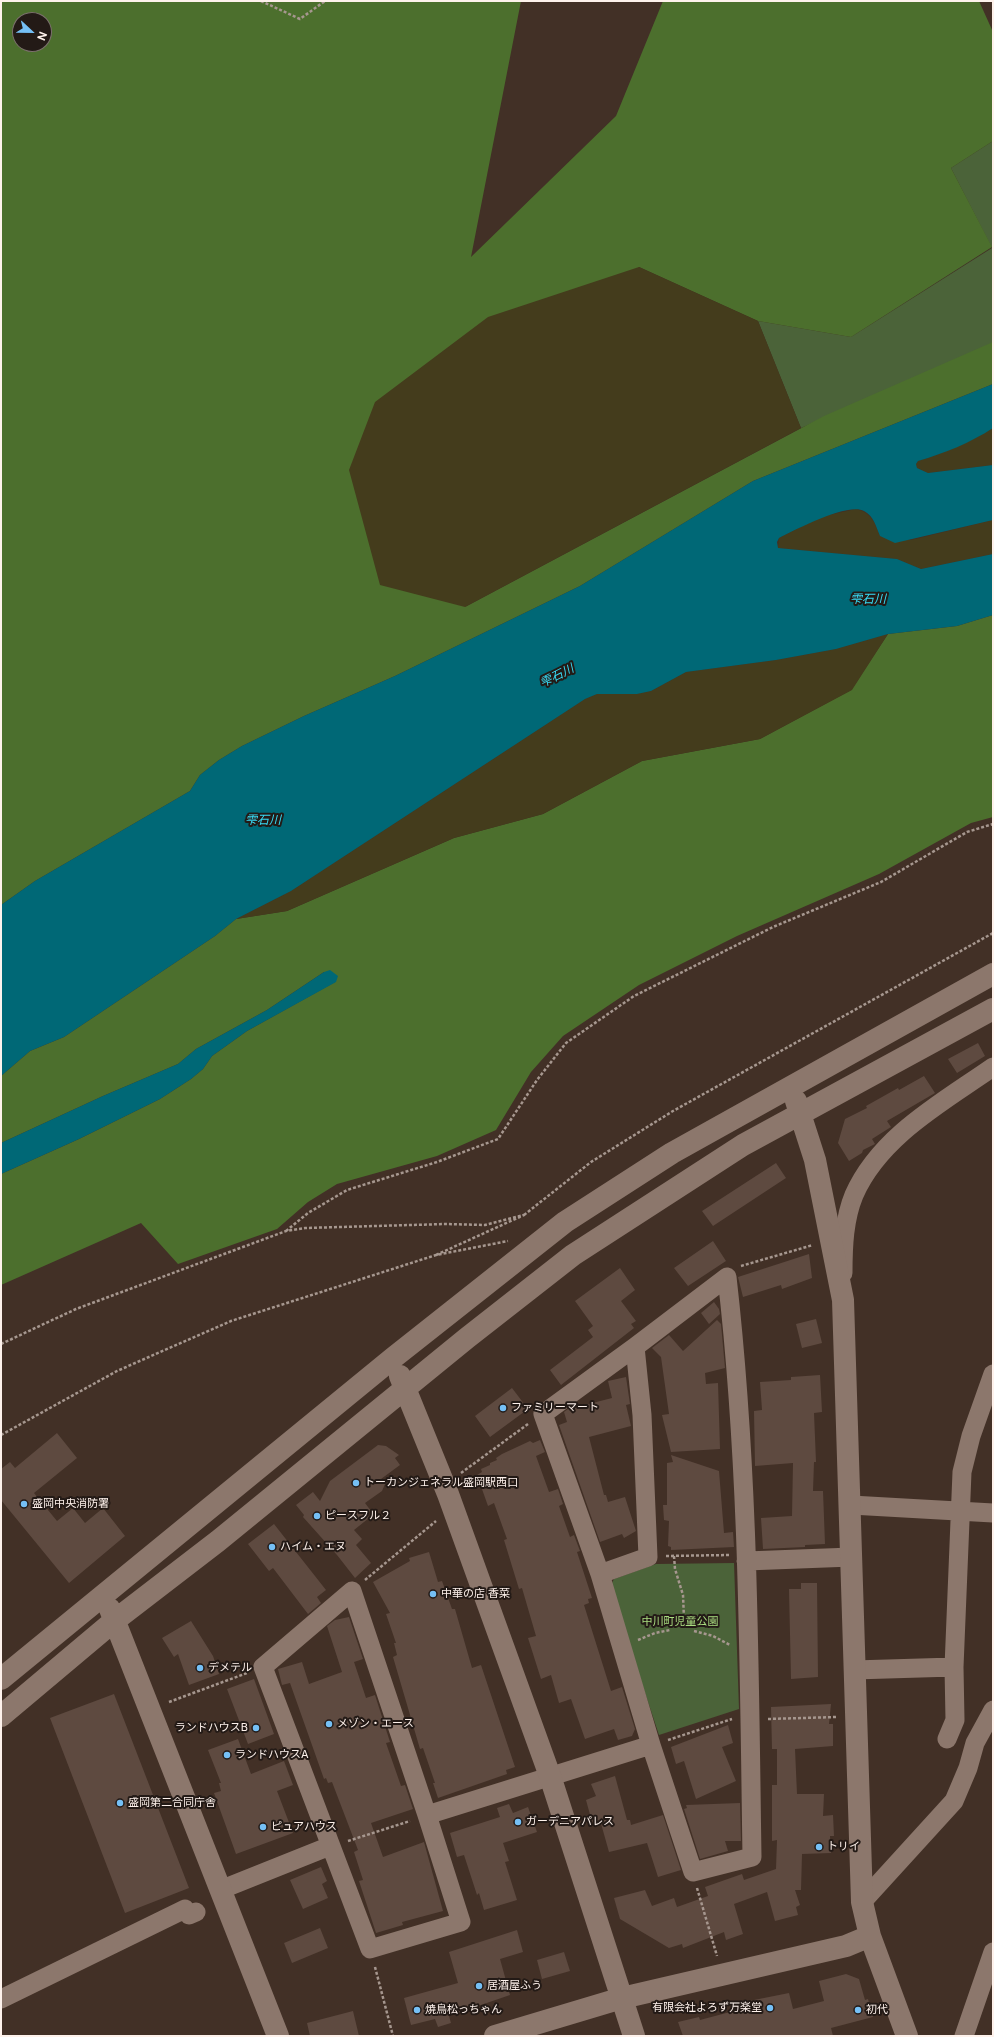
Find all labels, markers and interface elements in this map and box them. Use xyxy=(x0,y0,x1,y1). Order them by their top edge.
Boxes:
north arrow xyxy=(12,12,52,52)
text: N xyxy=(34,30,50,43)
water label: 雫石川 xyxy=(850,592,886,606)
water label: 雫石川 xyxy=(538,661,576,691)
water label: 雫石川 xyxy=(245,813,281,827)
place label: ファミリーマート xyxy=(511,1401,599,1415)
marker: ファミリーマート xyxy=(498,1403,508,1413)
place label: トーカンジェネラル盛岡駅西口 xyxy=(364,1476,518,1490)
marker: トーカンジェネラル盛岡駅西口 xyxy=(351,1478,361,1488)
place label: 盛岡中央消防署 xyxy=(32,1497,109,1511)
marker: 盛岡中央消防署 xyxy=(19,1499,29,1509)
place label: ピースフル２ xyxy=(325,1509,391,1523)
marker: ピースフル２ xyxy=(312,1511,322,1521)
place label: ハイム・エヌ xyxy=(280,1540,346,1554)
marker: ハイム・エヌ xyxy=(267,1542,277,1552)
place label: 中華の店 香菜 xyxy=(441,1587,510,1601)
marker: 中華の店 香菜 xyxy=(428,1589,438,1599)
park label: 中川町児童公園 xyxy=(642,1615,718,1629)
place label: デメテル xyxy=(208,1661,252,1675)
marker: デメテル xyxy=(195,1663,205,1673)
place label: メゾン・エース xyxy=(337,1717,414,1731)
marker: メゾン・エース xyxy=(324,1719,334,1729)
place label: ランドハウスB xyxy=(175,1721,248,1735)
marker: ランドハウスB xyxy=(251,1723,261,1733)
place label: ランドハウスA xyxy=(235,1748,309,1762)
marker: ランドハウスA xyxy=(222,1750,232,1760)
place label: 盛岡第二合同庁舎 xyxy=(128,1796,216,1810)
marker: 盛岡第二合同庁舎 xyxy=(115,1798,125,1808)
place label: ガーデニアパレス xyxy=(526,1815,614,1829)
marker: ガーデニアパレス xyxy=(513,1817,523,1827)
place label: ピュアハウス xyxy=(271,1820,337,1834)
marker: ピュアハウス xyxy=(258,1822,268,1832)
place label: トリイ xyxy=(827,1840,860,1854)
marker: トリイ xyxy=(814,1842,824,1852)
place label: 居酒屋ふう xyxy=(487,1979,542,1993)
marker: 居酒屋ふう xyxy=(474,1981,484,1991)
place label: 有限会社よろず万楽堂 xyxy=(652,2001,762,2015)
place label: 焼鳥松っちゃん xyxy=(425,2003,502,2017)
marker: 有限会社よろず万楽堂 xyxy=(765,2003,775,2013)
place label: 初代 xyxy=(866,2003,888,2017)
marker: 焼鳥松っちゃん xyxy=(412,2005,422,2015)
marker: 初代 xyxy=(853,2005,863,2015)

